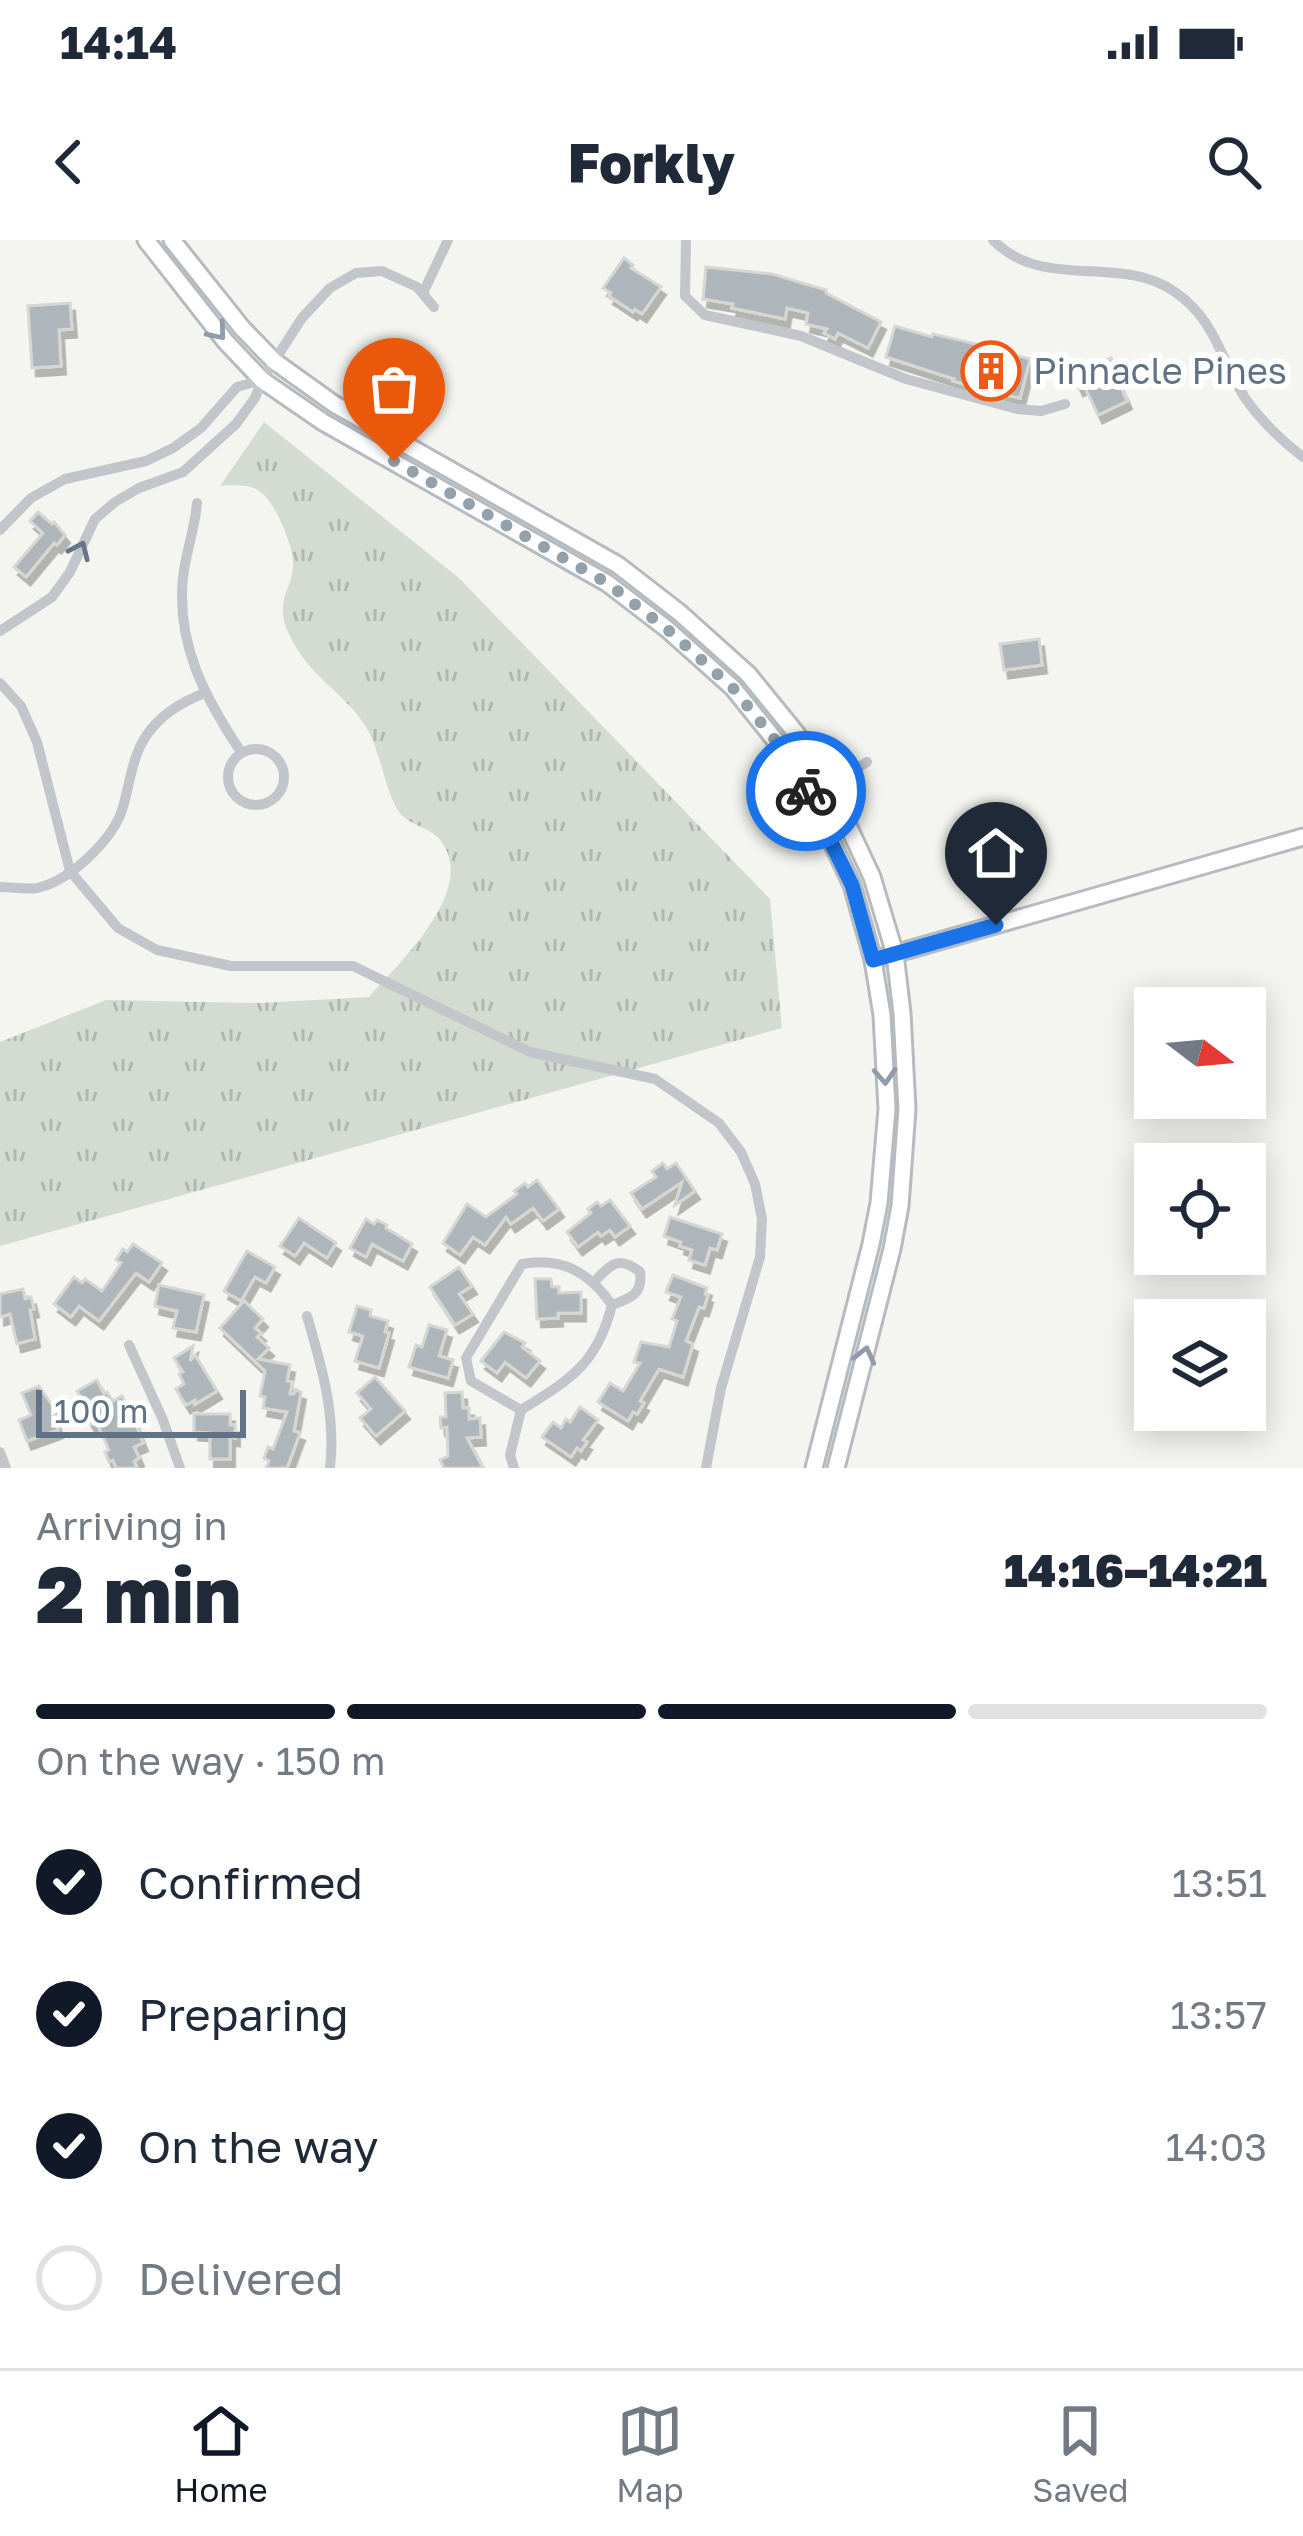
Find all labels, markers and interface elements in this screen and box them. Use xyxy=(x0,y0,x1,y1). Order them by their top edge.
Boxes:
text: 14:14 xyxy=(60,15,177,69)
icon: back xyxy=(36,129,102,195)
icon: search xyxy=(1201,129,1267,195)
text: Forkly xyxy=(568,130,735,195)
one-way arrow xyxy=(204,318,226,340)
pin xyxy=(343,338,445,461)
building icon: Pinnacle Pines xyxy=(960,340,1022,402)
place label: Pinnacle Pines xyxy=(1033,349,1287,392)
icon: bag xyxy=(361,356,427,422)
one-way arrow xyxy=(65,541,89,562)
courier xyxy=(746,731,866,851)
icon: bike xyxy=(773,758,839,824)
pin xyxy=(945,802,1047,925)
icon: home xyxy=(963,820,1029,886)
north arrow xyxy=(1134,987,1266,1119)
map controls xyxy=(1134,987,1266,1431)
one-way arrow xyxy=(872,1067,898,1086)
button: locate xyxy=(1134,1143,1266,1275)
button: layers xyxy=(1134,1299,1266,1431)
one-way arrow xyxy=(851,1345,876,1365)
scale bar xyxy=(36,1384,246,1437)
text: 100 m xyxy=(54,1391,148,1430)
text: Arriving in xyxy=(36,1502,227,1549)
text: 14:16–14:21 xyxy=(1004,1543,1267,1597)
text: 2 min xyxy=(36,1547,241,1640)
text: On the way · 150 m xyxy=(36,1737,386,1784)
icon: check xyxy=(36,1849,102,1915)
text: Confirmed xyxy=(138,1855,363,1909)
text: 13:51 xyxy=(1172,1859,1267,1906)
icon: check xyxy=(36,1981,102,2047)
text: Preparing xyxy=(138,1987,349,2041)
text: 13:57 xyxy=(1170,1991,1267,2038)
icon: check xyxy=(36,2113,102,2179)
text: On the way xyxy=(138,2119,379,2173)
text: 14:03 xyxy=(1166,2123,1267,2170)
text: Delivered xyxy=(138,2251,343,2305)
tab: Home xyxy=(174,2398,268,2509)
tab: Map xyxy=(616,2398,684,2509)
tab: Saved xyxy=(1032,2398,1129,2509)

